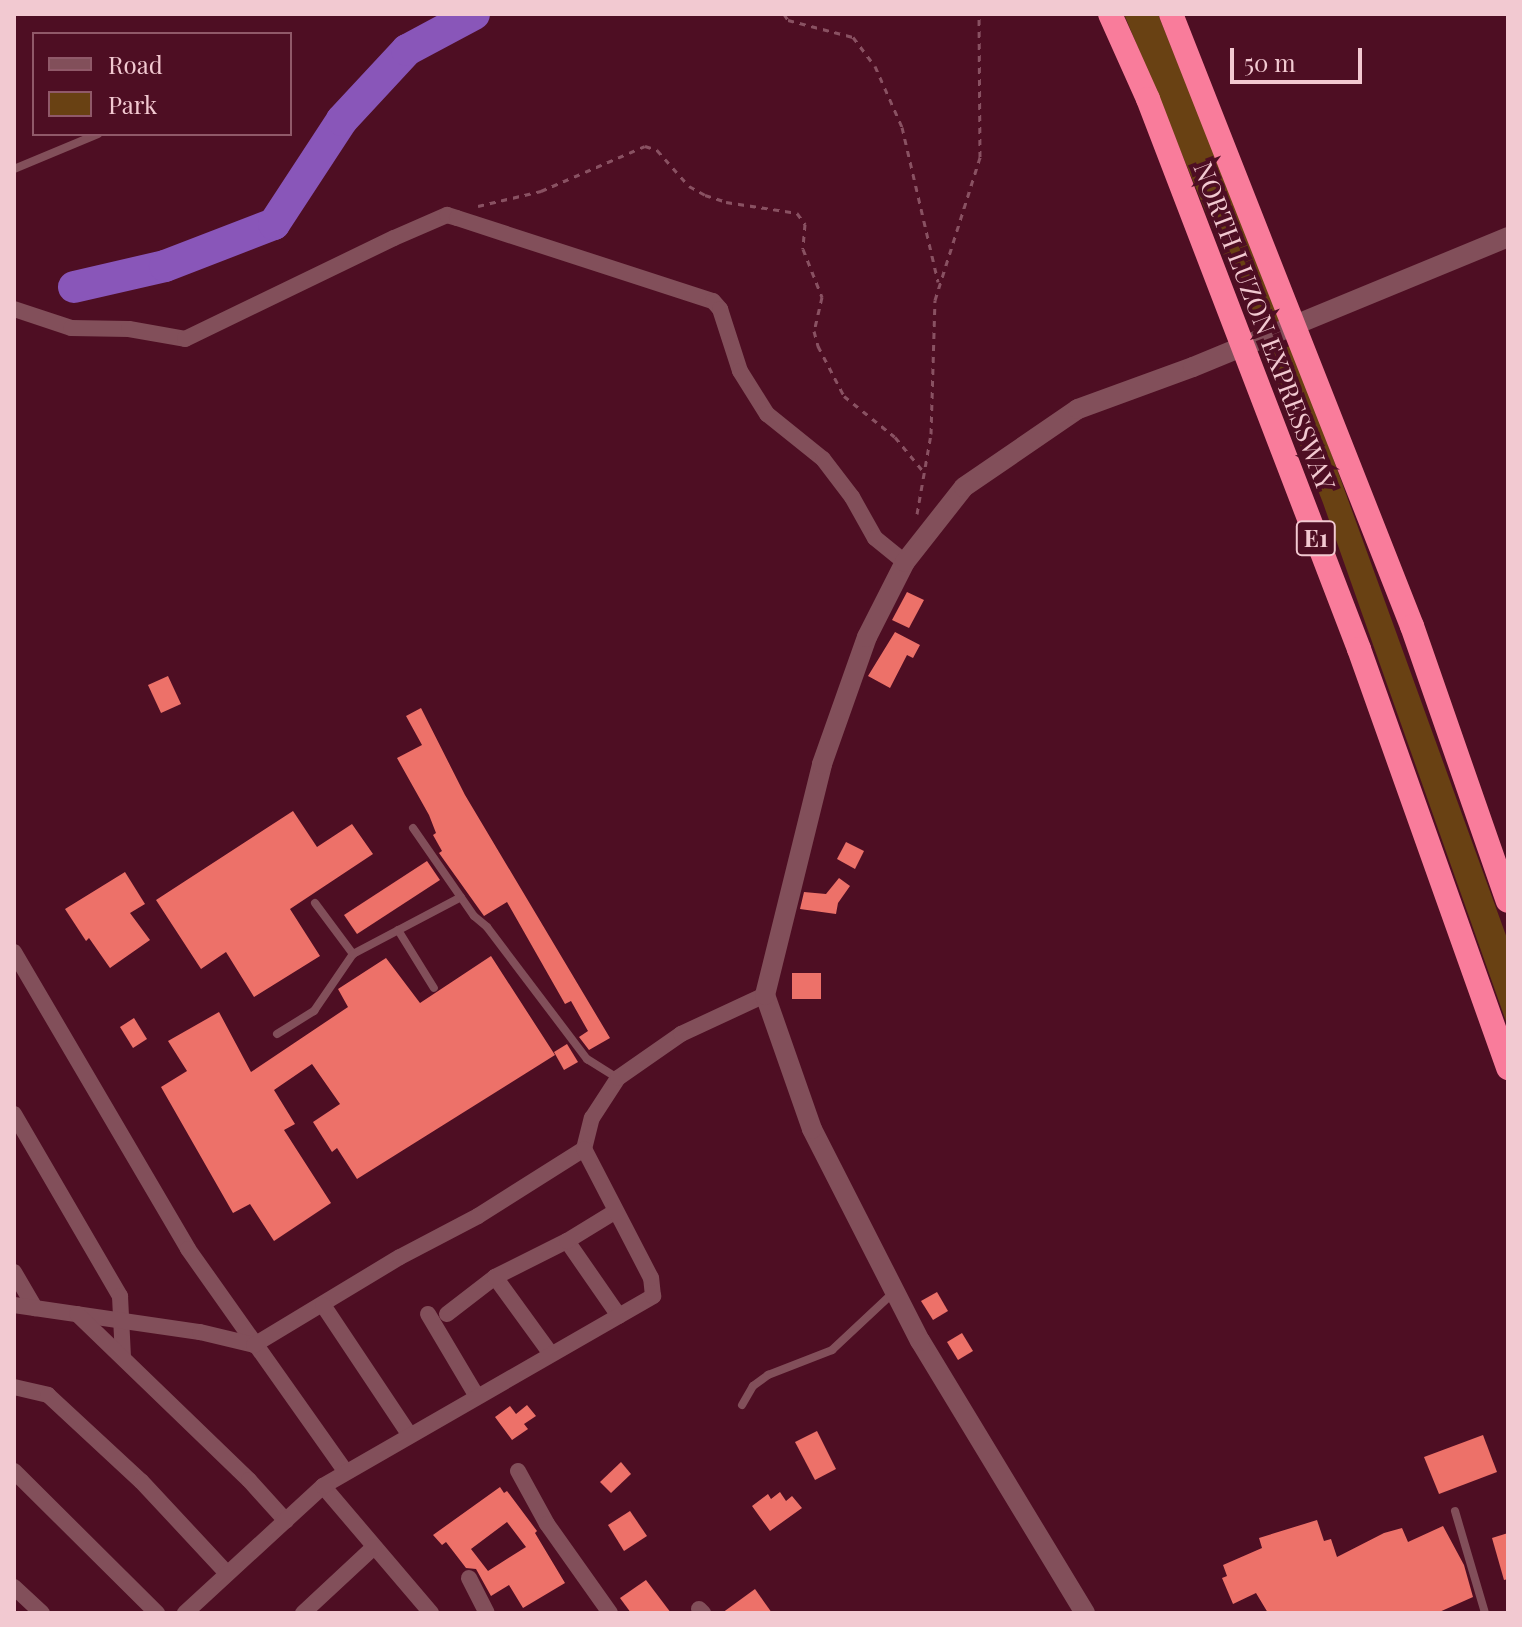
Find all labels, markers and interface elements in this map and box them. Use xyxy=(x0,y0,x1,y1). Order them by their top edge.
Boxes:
legend xyxy=(32,32,292,136)
scale bar xyxy=(1234,32,1366,82)
text: 50 m xyxy=(1244,46,1296,78)
text: Road xyxy=(108,48,163,80)
text: Park xyxy=(108,88,157,120)
street label: NORTH LUZON EXPRESSWAY xyxy=(1188,157,1342,495)
road number: E1 xyxy=(1294,518,1338,558)

